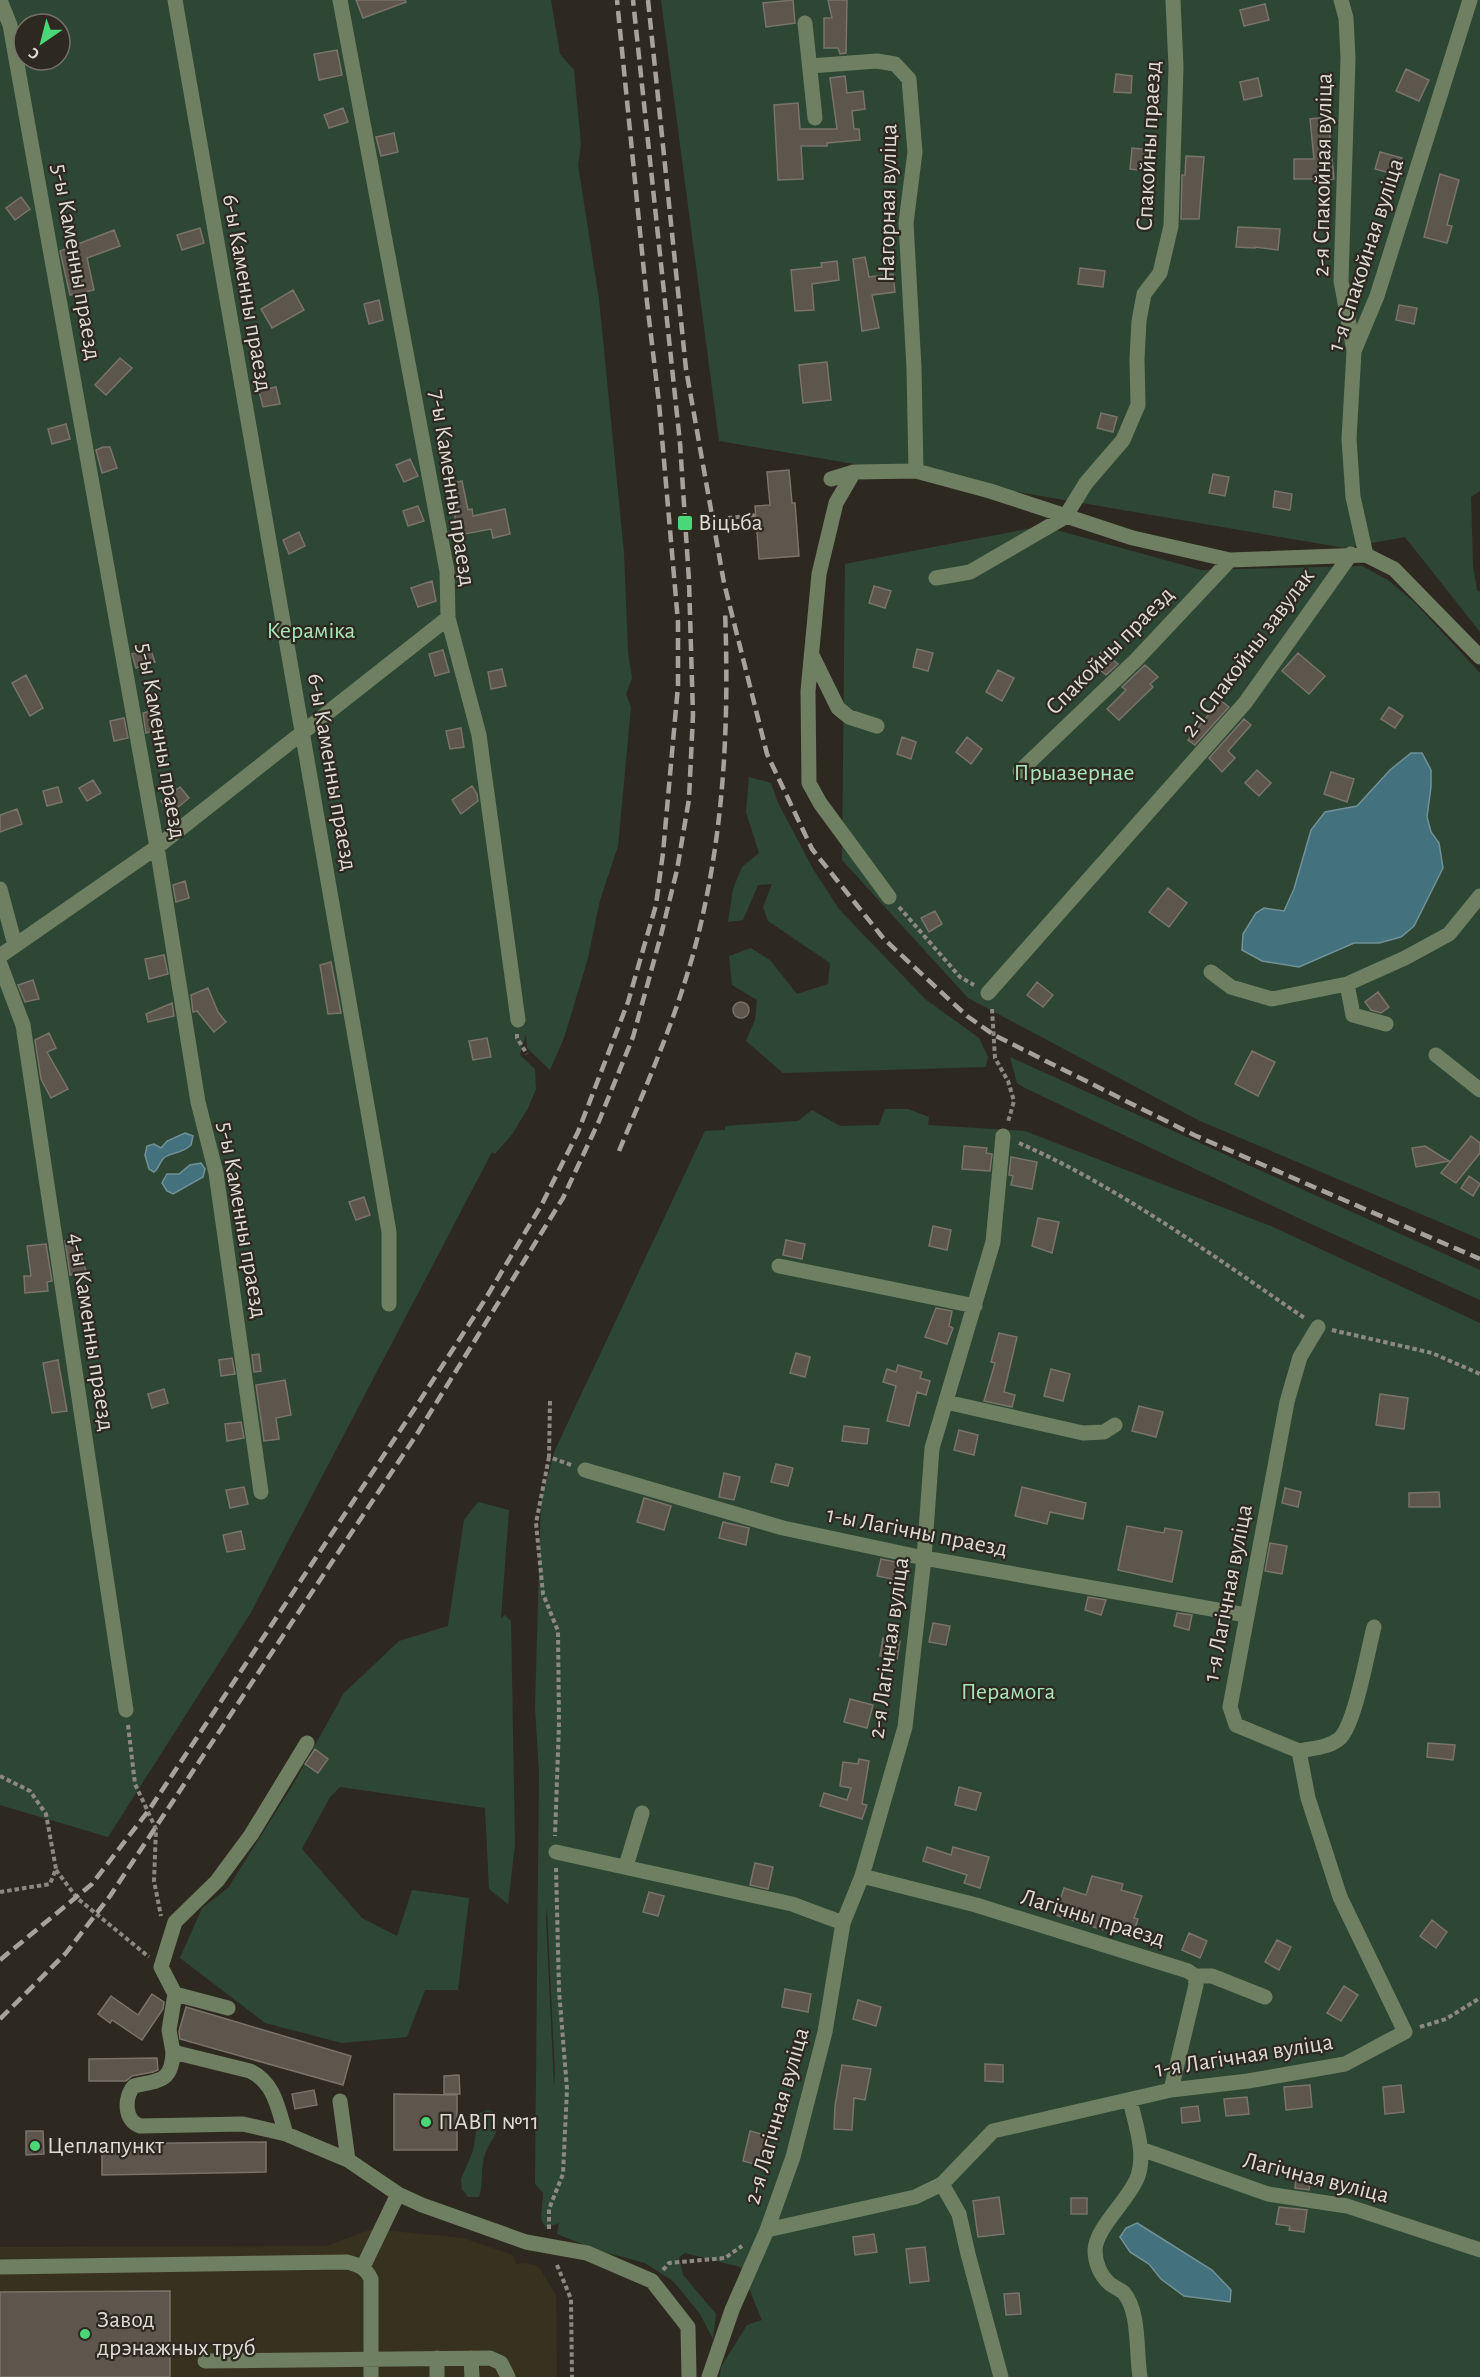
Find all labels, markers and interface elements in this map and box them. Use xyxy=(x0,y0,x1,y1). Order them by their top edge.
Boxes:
north arrow xyxy=(12,12,72,72)
text: С xyxy=(26,44,42,63)
street label: Спакойны праезд xyxy=(1133,60,1165,232)
street label: 2-я Спакойная вуліца xyxy=(1309,73,1337,277)
street label: Нагорная вуліца xyxy=(875,123,901,283)
street label: 1-я Спакойная вуліца xyxy=(1323,156,1409,354)
street label: 5-ы Каменны праезд xyxy=(47,162,105,362)
street label: 6-ы Каменны праезд xyxy=(218,192,276,394)
street label: 7-ы Каменны праезд xyxy=(425,388,479,588)
place label: Віцьба xyxy=(698,511,763,535)
marker: Віцьба xyxy=(676,514,694,532)
street label: 2-і Спакойны завулак xyxy=(1177,564,1319,742)
street label: Спакойны праезд xyxy=(1041,582,1179,720)
park label: Кераміка xyxy=(267,619,356,643)
street label: 5-ы Каменны праезд xyxy=(132,641,190,841)
street label: 6-ы Каменны праезд xyxy=(303,671,361,873)
park label: Прыазернае xyxy=(1014,761,1134,785)
street label: 5-ы Каменны праезд xyxy=(213,1120,271,1320)
street label: 4-ы Каменны праезд xyxy=(63,1231,119,1433)
street label: 1-я Лагічная вуліца xyxy=(1199,1502,1257,1684)
street label: 1-ы Лагічны праезд xyxy=(825,1503,1009,1561)
street label: 2-я Лагічная вуліца xyxy=(864,1556,914,1740)
park label: Перамога xyxy=(961,1680,1055,1704)
street label: Лагічны праезд xyxy=(1018,1885,1168,1951)
street label: 2-я Лагічная вуліца xyxy=(740,2025,814,2207)
street label: 1-я Лагічная вуліца xyxy=(1153,2030,1335,2082)
place label: ПАВП №11 xyxy=(438,2110,539,2134)
marker: ПАВП №11 xyxy=(419,2115,433,2129)
place label: Цеплапункт xyxy=(47,2134,164,2158)
marker: Цеплапункт xyxy=(28,2139,42,2153)
street label: Лагічная вуліца xyxy=(1241,2148,1391,2208)
place label: Завод дрэнажных труб xyxy=(97,2308,255,2360)
marker: Завод дрэнажных труб xyxy=(78,2327,92,2341)

